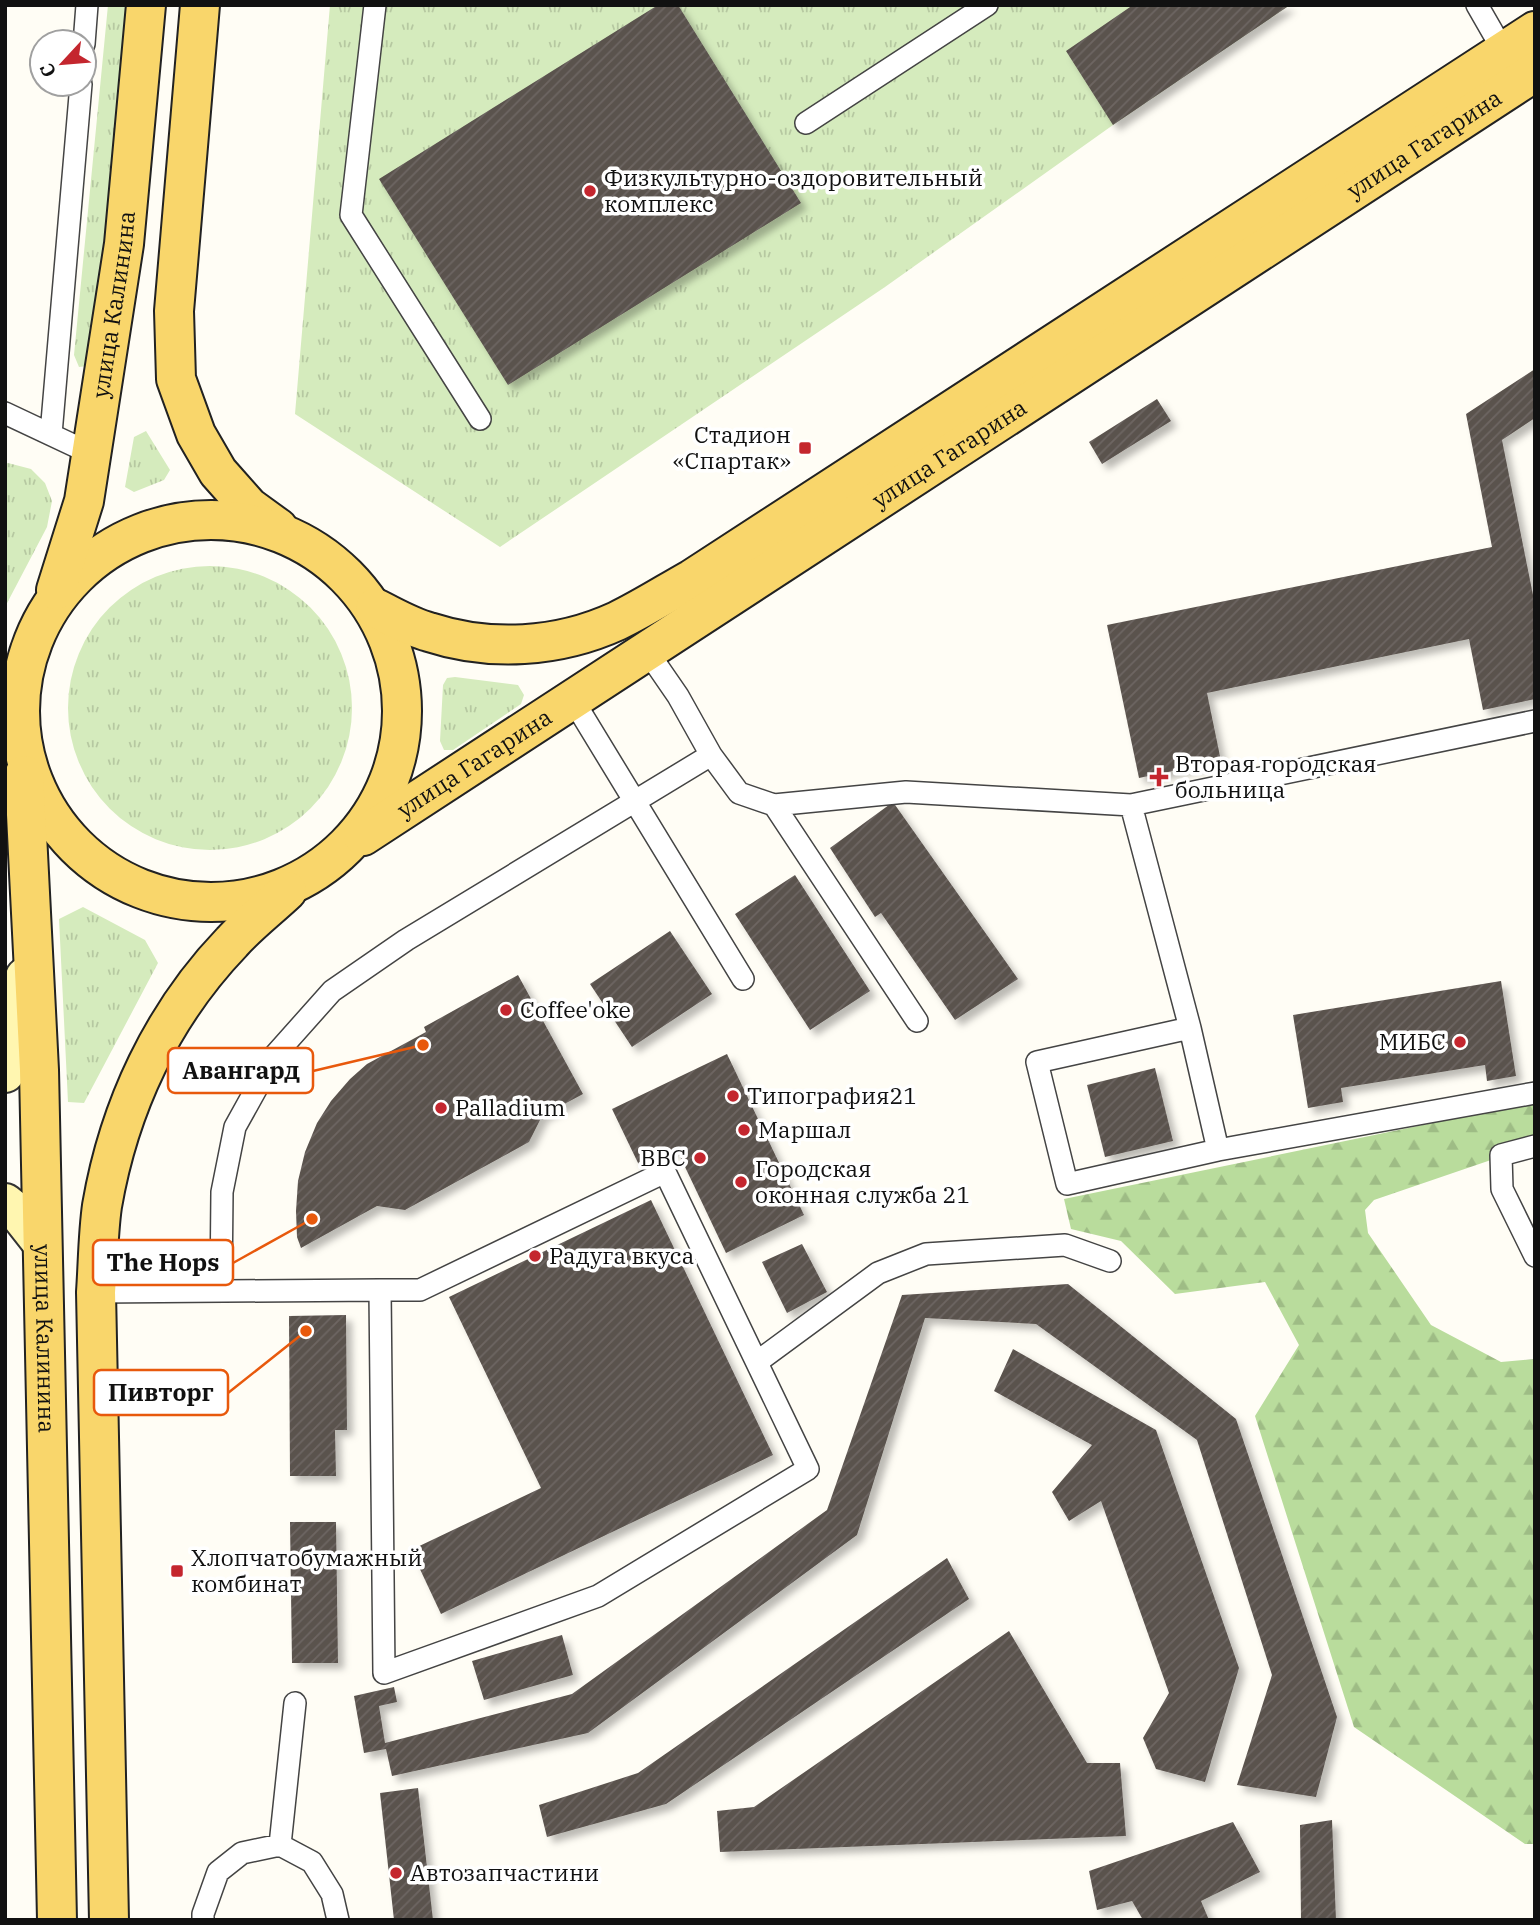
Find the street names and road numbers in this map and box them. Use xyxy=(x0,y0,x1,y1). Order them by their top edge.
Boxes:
street label: улица Гагарина xyxy=(1341,82,1507,205)
street label: улица Калинина xyxy=(84,210,141,400)
street label: улица Гагарина xyxy=(866,392,1032,514)
street label: улица Гагарина xyxy=(391,701,557,824)
street label: улица Калинина xyxy=(29,1244,63,1433)

